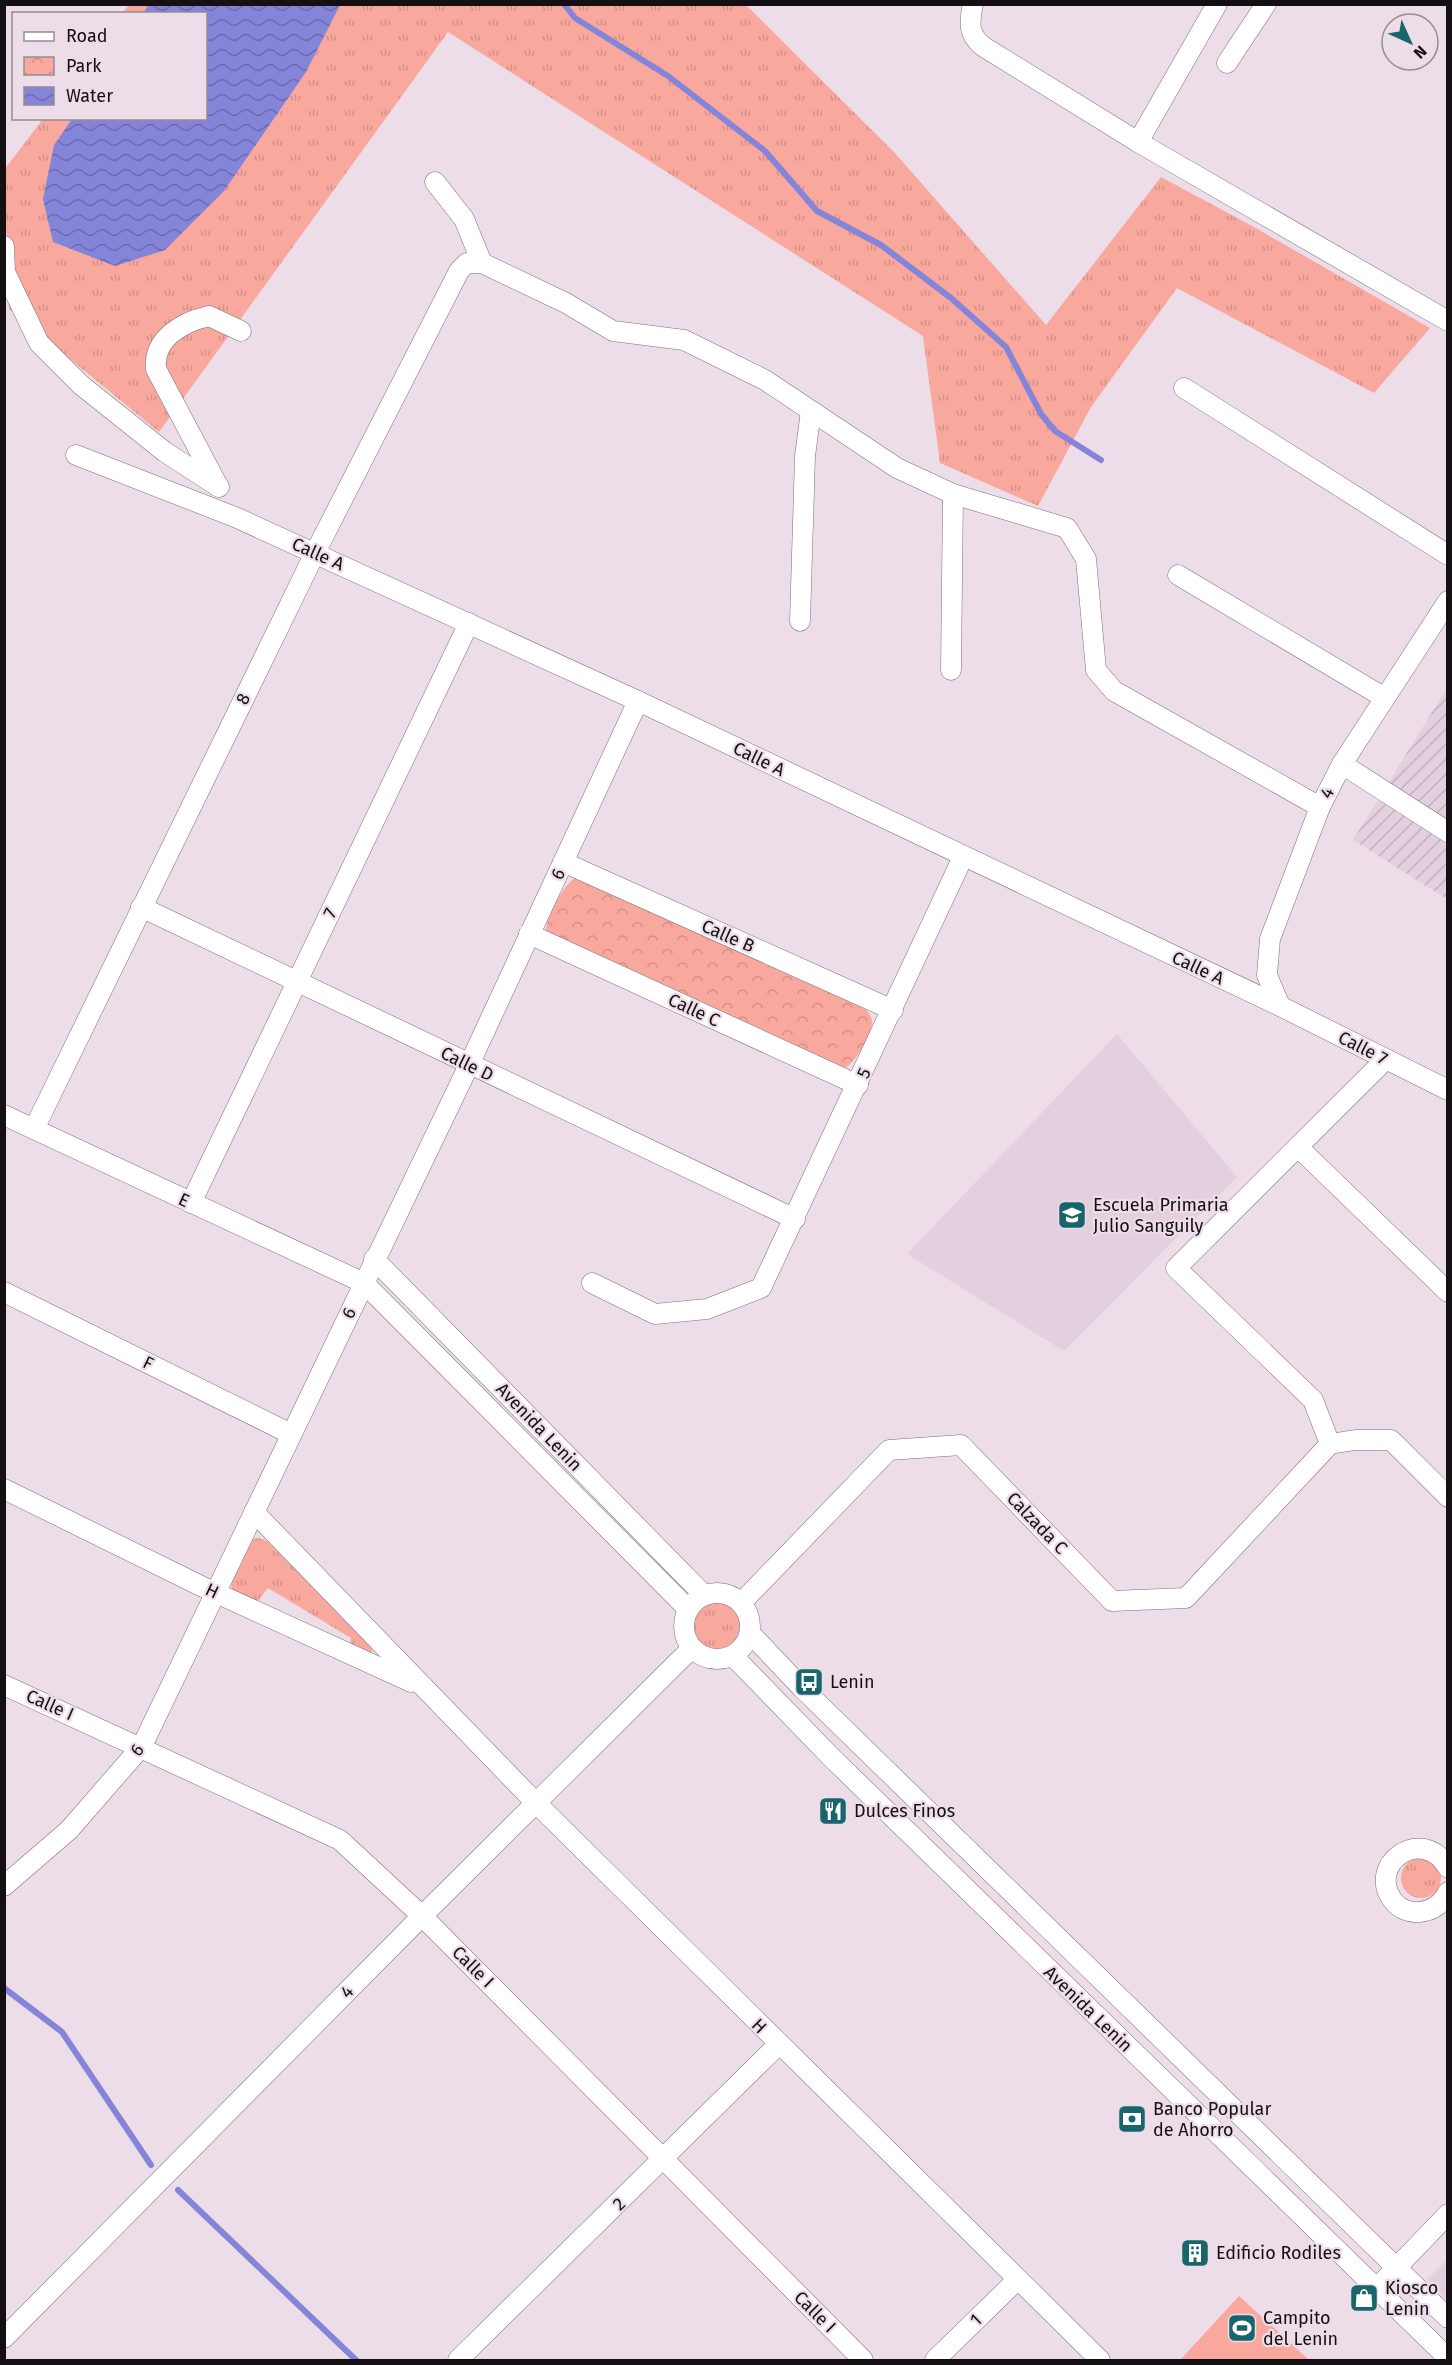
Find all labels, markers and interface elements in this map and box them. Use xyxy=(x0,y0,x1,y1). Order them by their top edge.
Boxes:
legend xyxy=(12,12,207,120)
north arrow xyxy=(1380,12,1440,72)
text: Road xyxy=(66,25,108,47)
text: N xyxy=(1410,42,1431,63)
text: Park xyxy=(66,55,102,77)
text: Water xyxy=(66,85,113,107)
street label: Calle A xyxy=(288,533,348,575)
street label: 8 xyxy=(231,690,255,708)
street label: Calle A xyxy=(730,737,789,781)
street label: 4 xyxy=(1315,783,1339,802)
street label: 6 xyxy=(546,865,570,883)
street label: 7 xyxy=(318,905,342,921)
street label: Calle B xyxy=(698,915,758,957)
street label: Calle A xyxy=(1168,946,1228,990)
street label: Calle C xyxy=(665,988,723,1032)
street label: Calle 7 xyxy=(1335,1026,1391,1070)
street label: Calle D xyxy=(437,1042,497,1086)
street label: 5 xyxy=(852,1064,876,1082)
street label: E xyxy=(175,1188,193,1212)
place label: Escuela Primaria Julio Sanguily xyxy=(1093,1194,1229,1237)
school or university icon: Escuela Primaria Julio Sanguily xyxy=(1056,1199,1088,1231)
street label: 6 xyxy=(337,1304,361,1322)
street label: F xyxy=(139,1351,157,1375)
street label: Avenida Lenin xyxy=(491,1378,587,1476)
street label: Calzada C xyxy=(1002,1487,1072,1559)
street label: H xyxy=(202,1578,222,1604)
bus stop icon: Lenin xyxy=(793,1666,825,1698)
place label: Lenin xyxy=(830,1671,875,1693)
street label: Calle I xyxy=(23,1685,77,1725)
street label: 6 xyxy=(125,1740,149,1760)
restaurant icon: Dulces Finos xyxy=(817,1795,849,1827)
place label: Dulces Finos xyxy=(854,1800,955,1822)
street label: Calle I xyxy=(448,1942,498,1992)
street label: Avenida Lenin xyxy=(1039,1961,1137,2057)
street label: 4 xyxy=(336,1981,358,2003)
street label: H xyxy=(747,2014,771,2038)
place label: Banco Popular de Ahorro xyxy=(1153,2098,1271,2141)
bank icon: Banco Popular de Ahorro xyxy=(1116,2103,1148,2135)
street label: 2 xyxy=(608,2193,630,2215)
building icon: Edificio Rodiles xyxy=(1179,2237,1211,2269)
place label: Edificio Rodiles xyxy=(1216,2242,1341,2264)
place label: Kiosco Lenin xyxy=(1385,2277,1438,2320)
shop icon: Kiosco Lenin xyxy=(1348,2282,1380,2314)
street label: Calle I xyxy=(790,2287,840,2337)
place label: Campito del Lenin xyxy=(1263,2307,1338,2350)
street label: 1 xyxy=(966,2309,986,2331)
sports icon: Campito del Lenin xyxy=(1226,2312,1258,2344)

